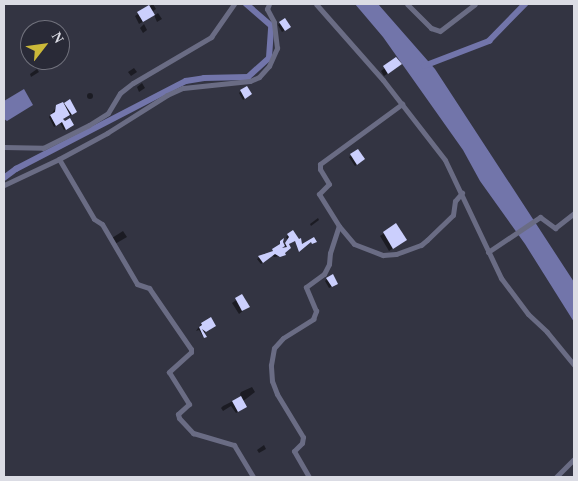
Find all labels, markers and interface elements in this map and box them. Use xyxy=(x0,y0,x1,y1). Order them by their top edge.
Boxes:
north arrow xyxy=(20,20,70,70)
text: N xyxy=(49,30,67,46)

